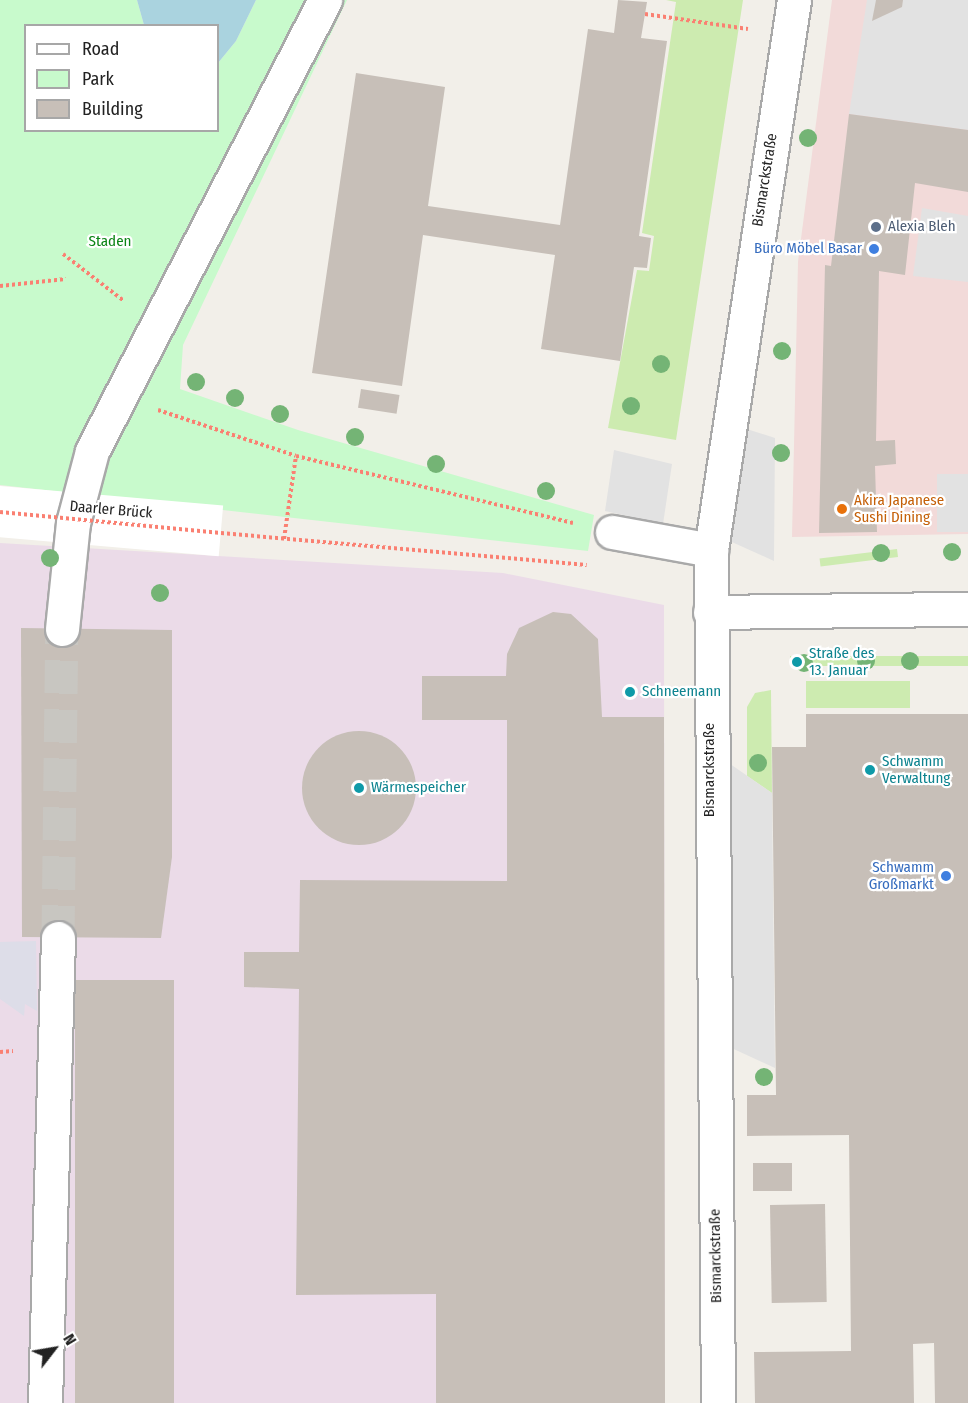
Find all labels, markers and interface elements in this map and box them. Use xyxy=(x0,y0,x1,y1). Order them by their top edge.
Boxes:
legend xyxy=(24,24,219,132)
text: Road xyxy=(82,38,119,60)
text: Park xyxy=(82,68,114,90)
text: Building xyxy=(82,98,143,120)
street label: Bismarckstraße xyxy=(749,132,781,228)
place label: Alexia Bleh xyxy=(888,218,956,236)
marker: Alexia Bleh xyxy=(869,220,883,234)
park label: Staden xyxy=(89,233,131,251)
place label: Büro Möbel Basar xyxy=(754,240,862,258)
marker: Büro Möbel Basar xyxy=(867,242,881,256)
place label: Akira Japanese Sushi Dining xyxy=(854,491,944,526)
street label: Daarler Brück xyxy=(69,497,153,523)
marker: Akira Japanese Sushi Dining xyxy=(835,502,849,516)
place label: Straße des 13. Januar xyxy=(809,644,874,679)
marker: Straße des 13. Januar xyxy=(790,655,804,669)
place label: Schneemann xyxy=(642,683,721,701)
marker: Schneemann xyxy=(623,685,637,699)
street label: Bismarckstraße xyxy=(701,723,719,817)
place label: Schwamm Verwaltung xyxy=(882,752,950,787)
marker: Schwamm Verwaltung xyxy=(863,763,877,777)
place label: Wärmespeicher xyxy=(371,779,466,797)
marker: Wärmespeicher xyxy=(352,781,366,795)
place label: Schwamm Großmarkt xyxy=(869,858,934,893)
marker: Schwamm Großmarkt xyxy=(939,869,953,883)
street label: Bismarckstraße xyxy=(706,1209,726,1303)
north arrow xyxy=(24,1319,84,1379)
text: N xyxy=(59,1330,80,1348)

